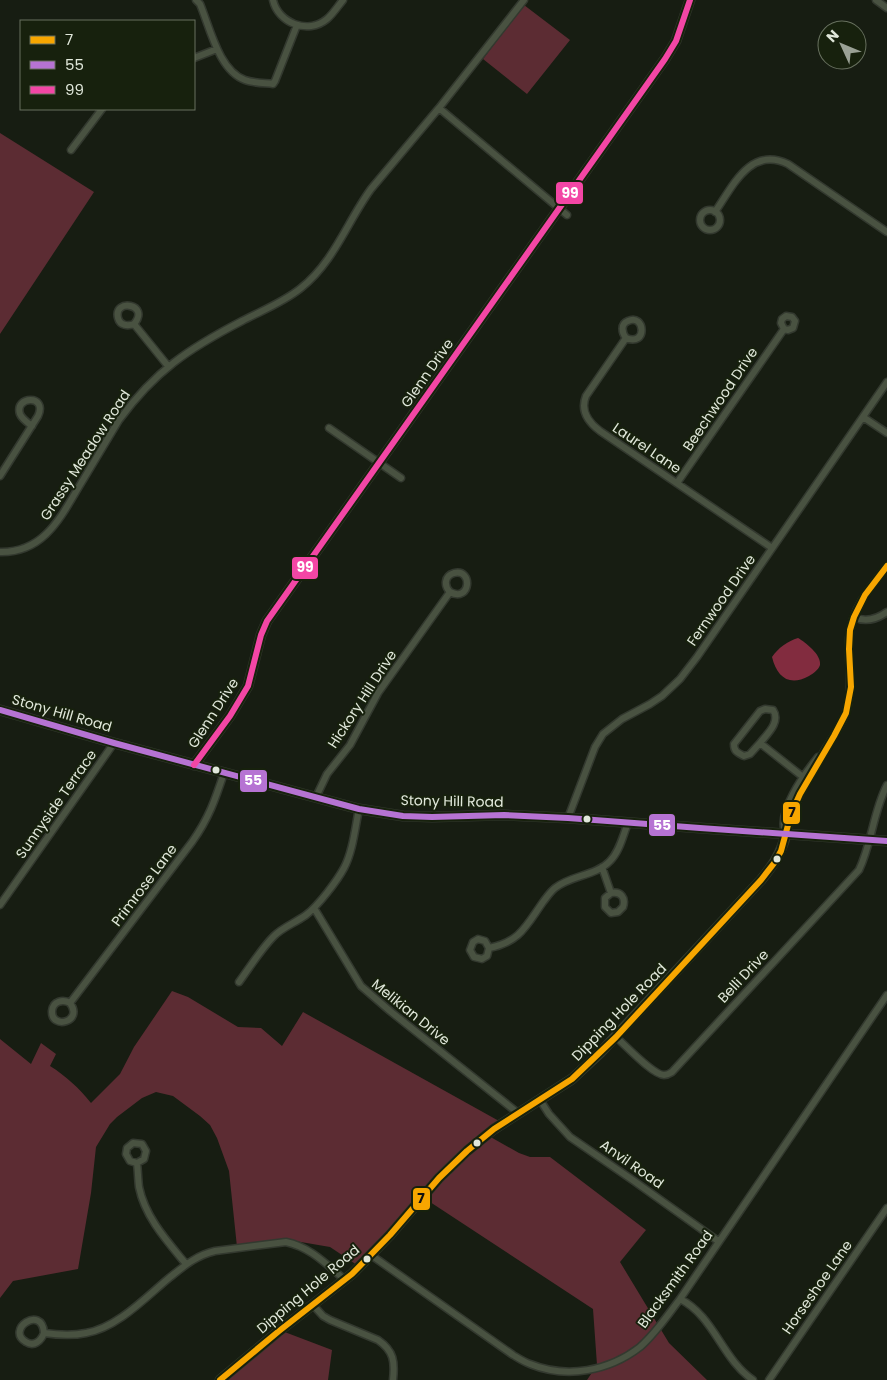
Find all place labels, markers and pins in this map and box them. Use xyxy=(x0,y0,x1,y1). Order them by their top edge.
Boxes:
unlabelled marker xyxy=(211,765,221,775)
unlabelled marker xyxy=(582,814,592,824)
unlabelled marker xyxy=(772,854,782,864)
unlabelled marker xyxy=(472,1138,482,1148)
unlabelled marker xyxy=(362,1254,372,1264)

